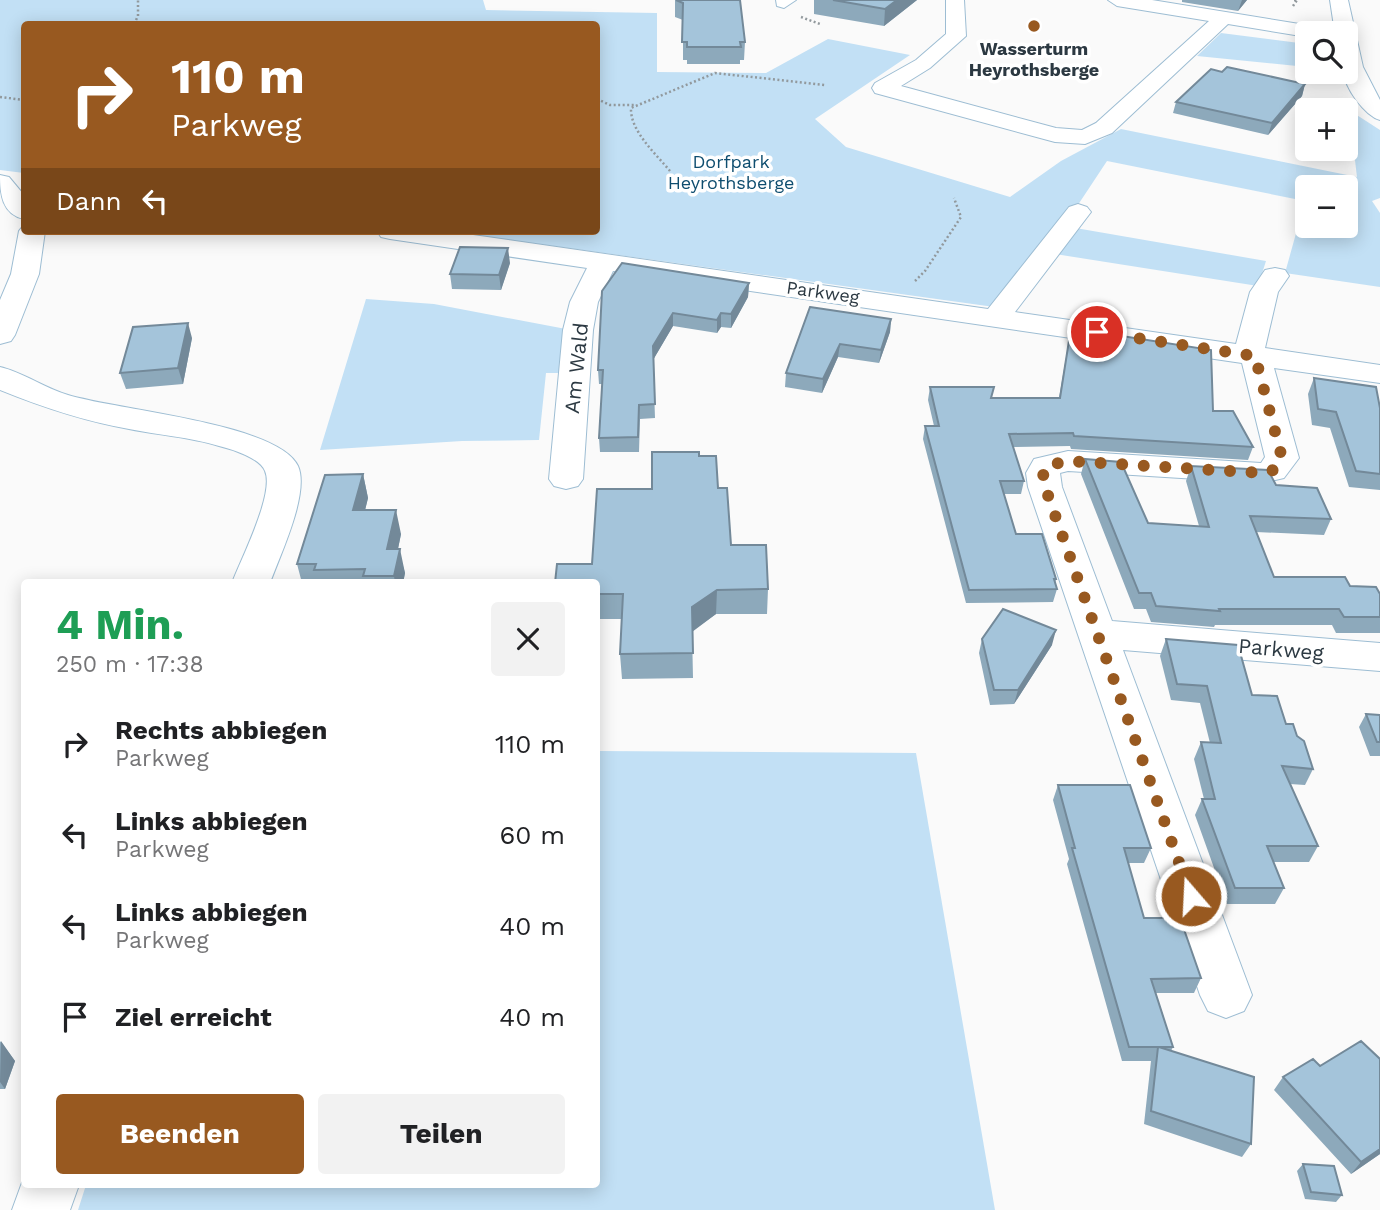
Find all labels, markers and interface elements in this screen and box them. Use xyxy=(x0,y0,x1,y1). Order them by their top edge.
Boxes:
marker: Wasserturm Heyrothsberge xyxy=(1026,18,1042,34)
map controls xyxy=(1295,21,1358,238)
button: search xyxy=(1295,21,1358,84)
place label: Wasserturm Heyrothsberge xyxy=(969,38,1099,80)
text: 110 m xyxy=(171,47,305,105)
icon: right xyxy=(56,49,147,140)
button: + xyxy=(1295,98,1358,161)
text: Parkweg xyxy=(171,106,302,144)
park label: Dorfpark Heyrothsberge xyxy=(668,151,794,193)
button: − xyxy=(1295,175,1358,238)
icon: left xyxy=(136,182,174,220)
text: Dann xyxy=(56,186,122,216)
street label: Parkweg xyxy=(785,276,861,308)
pin xyxy=(1067,302,1127,362)
icon: arrive xyxy=(1078,313,1116,351)
street label: Am Wald xyxy=(559,321,593,415)
text: 4 Min. xyxy=(56,600,184,649)
button: close xyxy=(491,602,565,676)
street label: Parkweg xyxy=(1237,633,1326,665)
text: 250 m · 17:38 xyxy=(56,651,204,678)
text: Rechts abbiegen xyxy=(115,715,327,745)
icon: right xyxy=(56,725,94,763)
text: 110 m xyxy=(495,729,565,759)
text: Parkweg xyxy=(115,745,209,772)
text: Links abbiegen xyxy=(115,806,308,836)
icon: left xyxy=(56,816,94,854)
text: 60 m xyxy=(499,820,565,850)
text: Parkweg xyxy=(115,836,209,863)
position arrow xyxy=(1154,859,1228,933)
text: Links abbiegen xyxy=(115,897,308,927)
icon: left xyxy=(56,907,94,945)
text: 40 m xyxy=(499,911,565,941)
text: Parkweg xyxy=(115,927,209,954)
icon: arrive xyxy=(56,998,94,1036)
text: Ziel erreicht xyxy=(115,1002,272,1032)
text: 40 m xyxy=(499,1002,565,1032)
button: Beenden xyxy=(56,1094,304,1174)
button: Teilen xyxy=(318,1094,565,1174)

